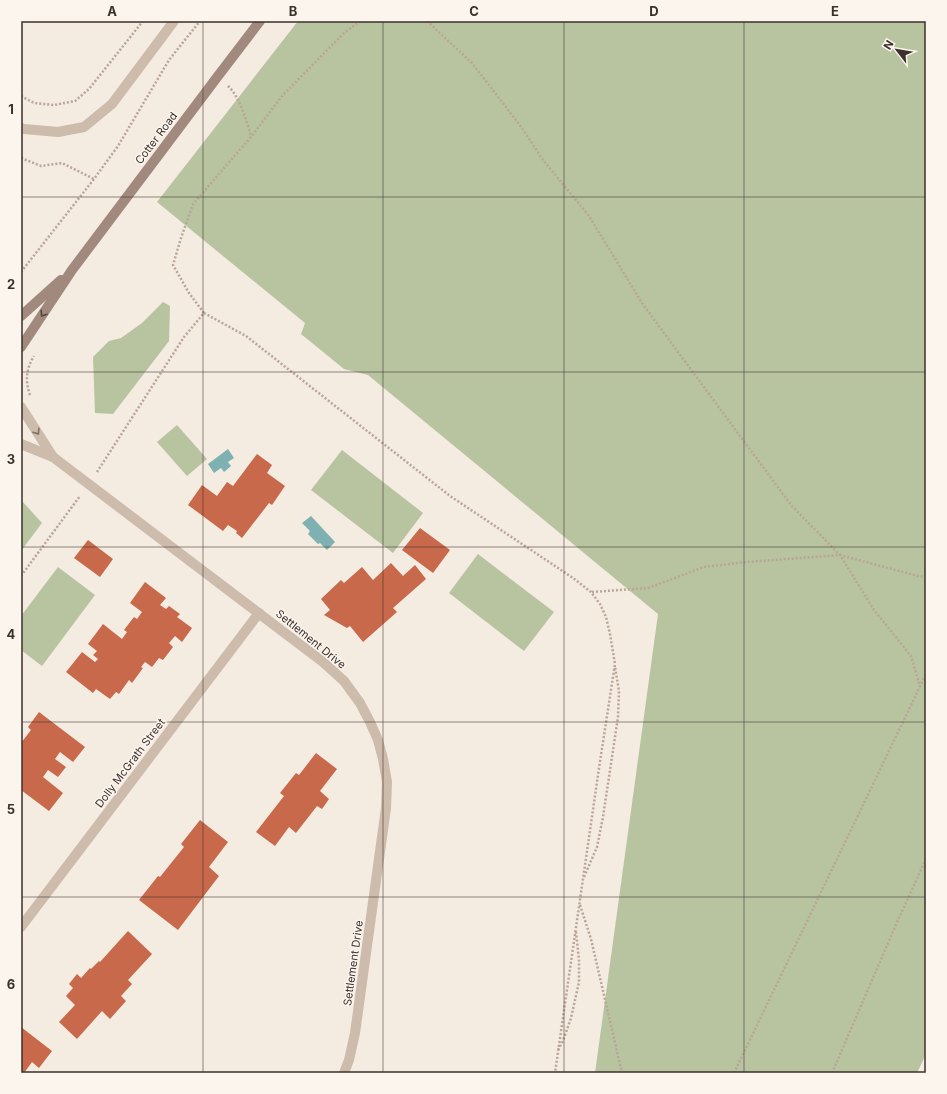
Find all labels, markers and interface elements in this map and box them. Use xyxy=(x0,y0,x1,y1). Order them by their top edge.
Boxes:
text: A xyxy=(107,3,117,19)
text: B xyxy=(289,3,298,19)
text: C xyxy=(469,3,479,19)
text: D xyxy=(649,3,659,19)
text: E xyxy=(831,3,839,19)
north arrow xyxy=(877,30,917,70)
text: N xyxy=(880,38,897,52)
text: 1 xyxy=(8,101,14,117)
street label: Cotter Road xyxy=(132,109,180,167)
text: 2 xyxy=(7,276,15,292)
one-way arrow xyxy=(40,310,48,317)
one-way arrow xyxy=(32,428,40,435)
text: 3 xyxy=(7,451,15,467)
street label: Settlement Drive xyxy=(273,606,349,672)
text: 4 xyxy=(7,626,16,642)
street label: Dolly McGrath Street xyxy=(92,715,168,810)
text: 5 xyxy=(7,801,15,817)
street label: Settlement Drive xyxy=(340,919,366,1007)
text: 6 xyxy=(7,976,15,992)

